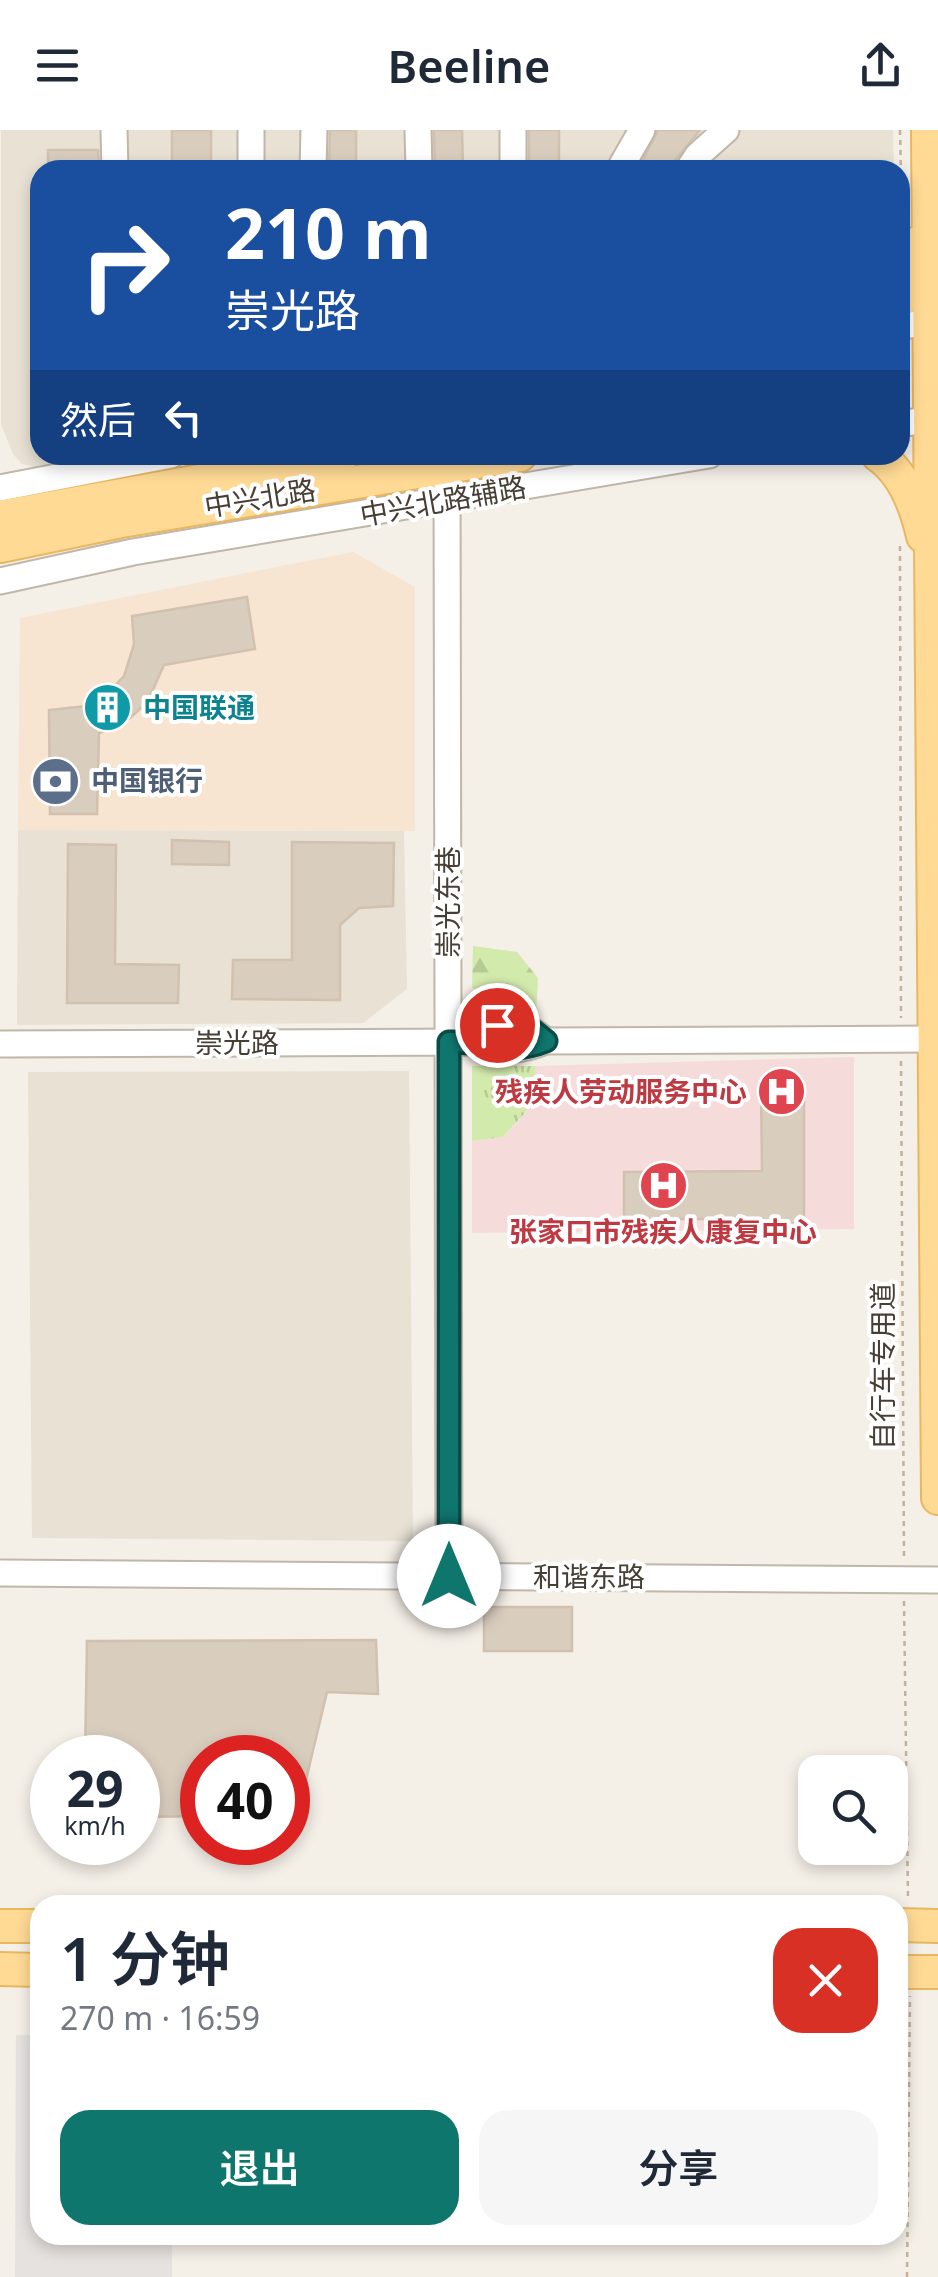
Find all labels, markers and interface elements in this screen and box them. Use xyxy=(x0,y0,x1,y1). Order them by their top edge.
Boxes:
text: Beeline xyxy=(388,35,550,96)
icon: menu xyxy=(30,38,85,93)
icon: share xyxy=(853,38,908,93)
text: 210 m xyxy=(225,184,432,280)
icon: right xyxy=(60,200,190,330)
text: 崇光路 xyxy=(225,279,360,340)
icon: left xyxy=(156,390,211,445)
text: 然后 xyxy=(60,393,136,445)
street label: 中兴北路辅路 xyxy=(357,467,529,533)
street label: 中兴北路 xyxy=(202,469,318,525)
building icon: 中国联通 xyxy=(82,682,134,734)
place label: 中国联通 xyxy=(143,688,255,726)
bank icon: 中国银行 xyxy=(30,755,82,807)
place label: 中国银行 xyxy=(91,761,203,799)
street label: 崇光东巷 xyxy=(428,846,466,958)
pin xyxy=(455,983,540,1068)
icon: arrive xyxy=(470,998,525,1053)
street label: 崇光路 xyxy=(195,1023,279,1061)
hospital icon: 残疾人劳动服务中心 xyxy=(756,1066,808,1118)
place label: 残疾人劳动服务中心 xyxy=(495,1072,747,1110)
hospital icon: 张家口市残疾人康复中心 xyxy=(637,1159,689,1211)
place label: 张家口市残疾人康复中心 xyxy=(509,1212,817,1250)
street label: 自行车专用道 xyxy=(863,1282,901,1450)
position arrow xyxy=(397,1524,501,1628)
street label: 和谐东路 xyxy=(533,1557,645,1595)
speed limit sign: 40 xyxy=(180,1735,310,1865)
text: 29 xyxy=(66,1754,124,1822)
map controls xyxy=(798,1755,908,1865)
button: search xyxy=(798,1755,908,1865)
text: km/h xyxy=(64,1808,126,1842)
text: 1 分钟 xyxy=(60,1917,230,1999)
button: close xyxy=(773,1928,878,2033)
text: 270 m · 16:59 xyxy=(60,1996,260,2039)
button: 退出 xyxy=(60,2110,459,2225)
button: 分享 xyxy=(479,2110,878,2225)

